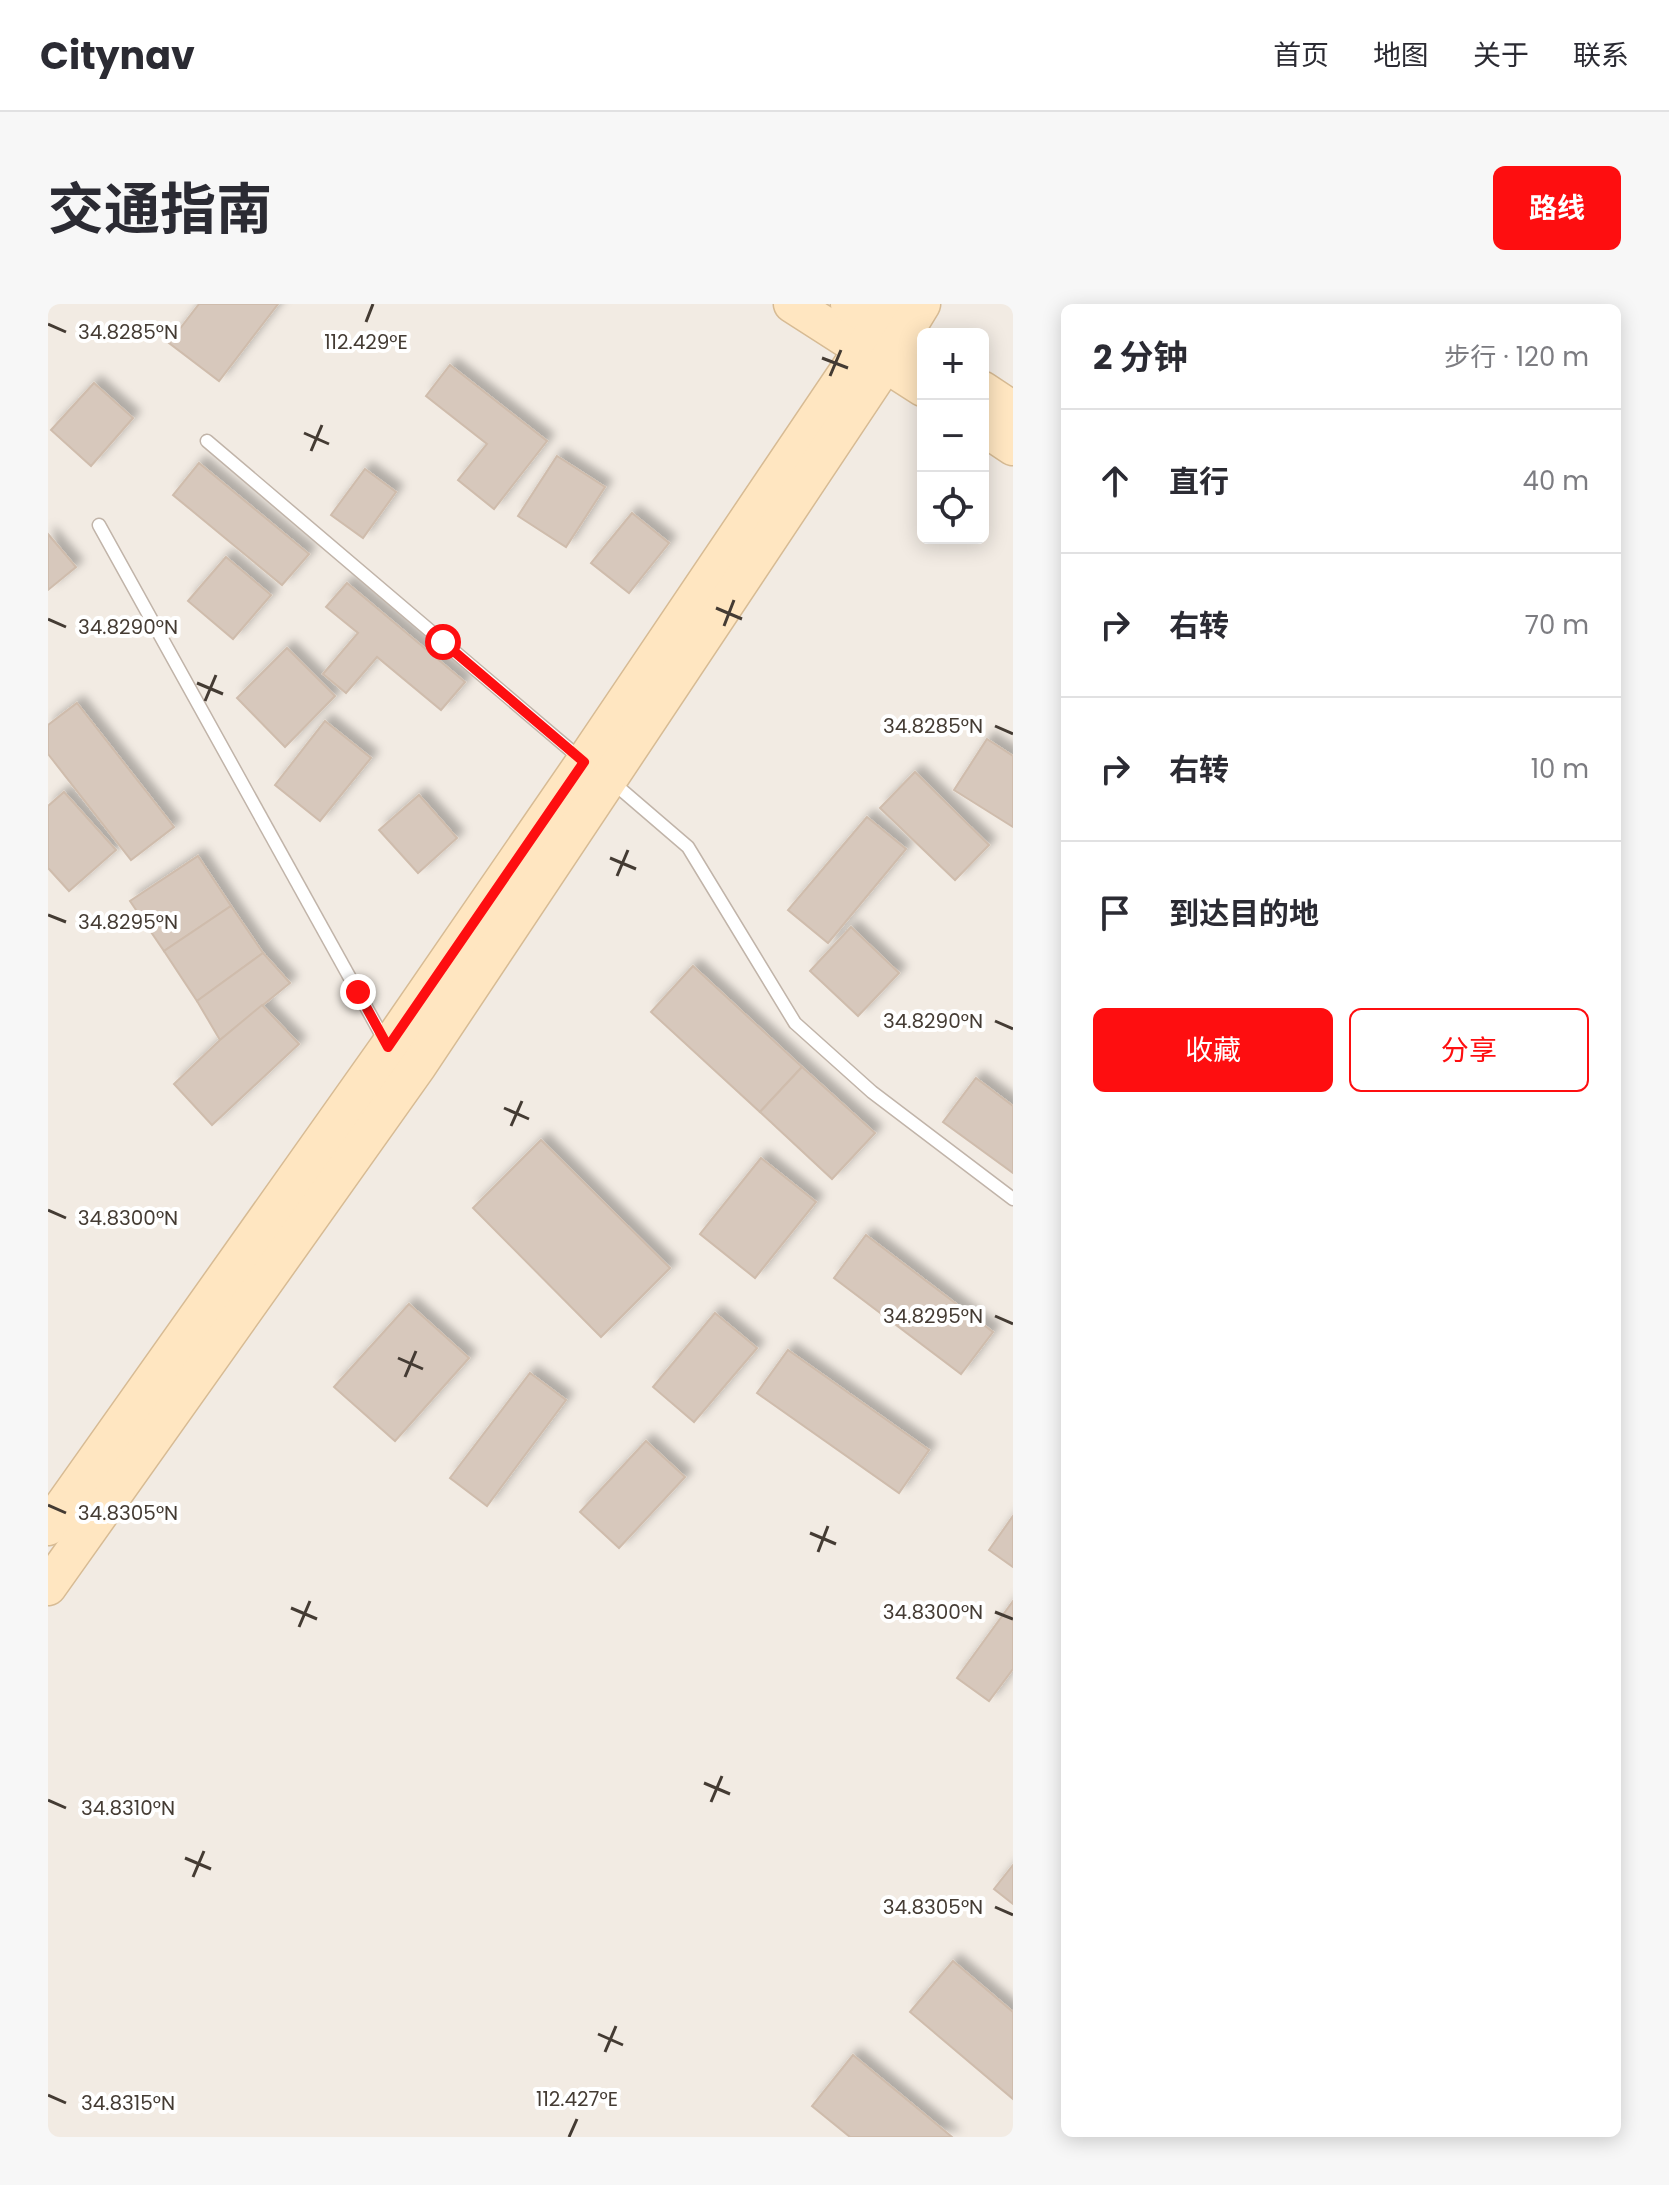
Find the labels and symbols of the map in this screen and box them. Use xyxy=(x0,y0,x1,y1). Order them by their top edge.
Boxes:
text: 34.8285°N xyxy=(78,318,178,346)
text: 112.429°E xyxy=(324,328,408,356)
text: 34.8290°N xyxy=(78,613,178,641)
route start xyxy=(425,624,461,660)
text: 34.8285°N xyxy=(883,712,983,740)
text: 34.8295°N xyxy=(78,908,178,936)
route end xyxy=(340,974,376,1010)
text: 34.8290°N xyxy=(883,1007,983,1035)
text: 34.8300°N xyxy=(78,1204,178,1232)
text: 34.8295°N xyxy=(883,1302,983,1330)
text: 34.8305°N xyxy=(78,1499,178,1527)
text: 34.8300°N xyxy=(883,1598,983,1626)
text: 34.8310°N xyxy=(81,1794,175,1822)
text: 34.8305°N xyxy=(883,1893,983,1921)
text: 112.427°E xyxy=(536,2085,618,2113)
text: 34.8315°N xyxy=(81,2089,175,2117)

